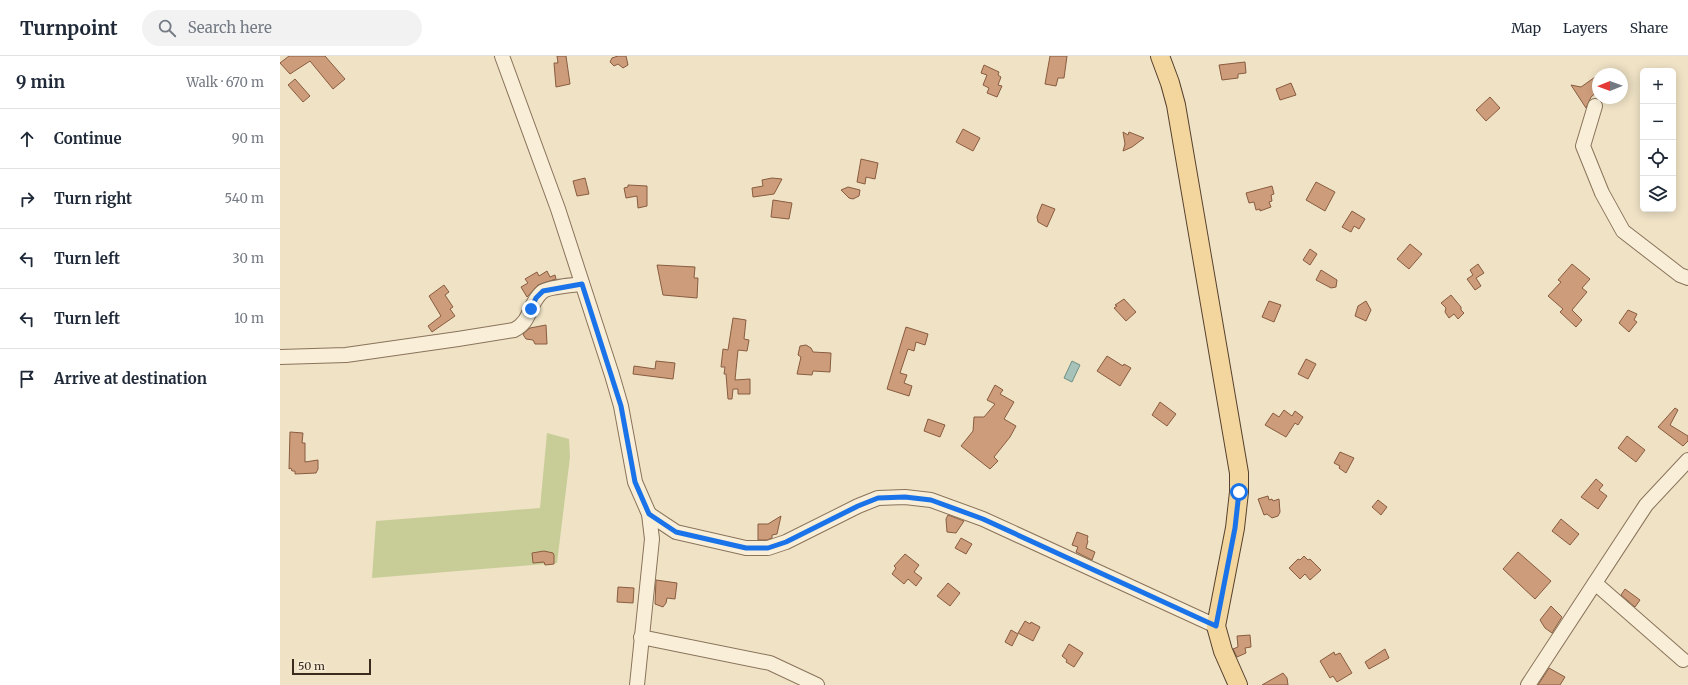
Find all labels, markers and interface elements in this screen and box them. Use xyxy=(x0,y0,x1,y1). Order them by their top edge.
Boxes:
search box xyxy=(142,10,422,46)
text: Turnpoint xyxy=(20,16,118,40)
icon: search xyxy=(156,17,178,39)
text: Search here xyxy=(188,18,272,37)
text: Map xyxy=(1511,19,1541,37)
text: Layers xyxy=(1563,19,1608,37)
text: Share xyxy=(1630,19,1668,37)
north arrow xyxy=(1592,68,1628,104)
map controls xyxy=(1640,68,1676,212)
button: + xyxy=(1640,68,1676,104)
text: 9 min xyxy=(16,71,65,93)
text: Walk · 670 m xyxy=(186,74,264,91)
button: − xyxy=(1640,104,1676,140)
icon: ahead xyxy=(16,128,38,150)
text: Continue xyxy=(54,129,122,148)
text: 90 m xyxy=(232,130,264,147)
button: locate xyxy=(1640,140,1676,176)
button: layers xyxy=(1640,176,1676,212)
icon: right xyxy=(16,188,38,210)
text: Turn right xyxy=(54,189,132,208)
text: 540 m xyxy=(224,190,264,207)
icon: left xyxy=(16,248,38,270)
text: Turn left xyxy=(54,249,120,268)
text: 30 m xyxy=(232,250,264,267)
route end xyxy=(522,300,540,318)
icon: left xyxy=(16,308,38,330)
text: Turn left xyxy=(54,309,120,328)
text: 10 m xyxy=(234,310,264,327)
icon: arrive xyxy=(16,368,38,390)
text: Arrive at destination xyxy=(54,369,207,388)
route start xyxy=(1230,483,1248,501)
scale bar xyxy=(292,657,371,676)
text: 50 m xyxy=(298,659,325,673)

